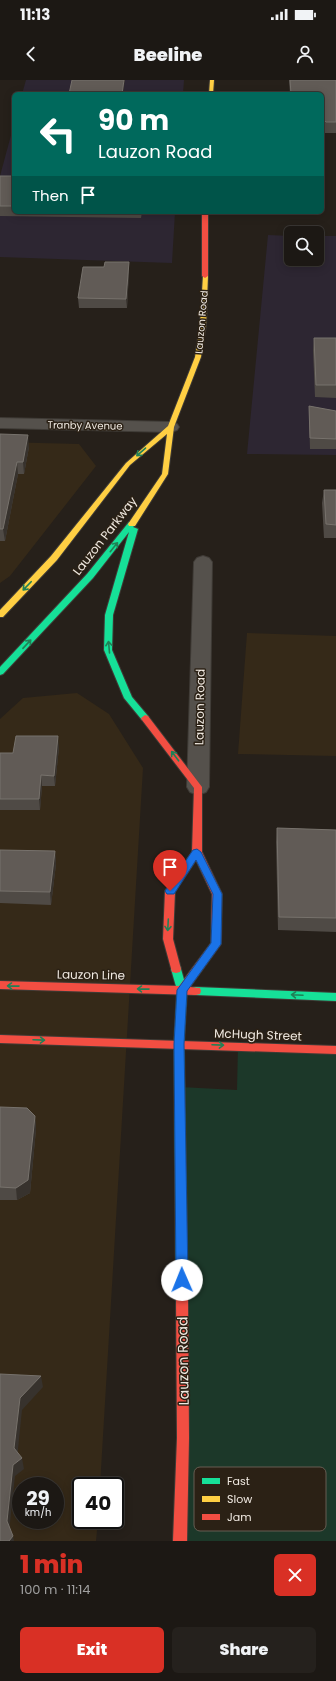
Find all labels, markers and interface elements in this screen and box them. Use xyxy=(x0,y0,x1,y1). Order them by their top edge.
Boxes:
text: 11:13 xyxy=(20,4,50,25)
text: Beeline xyxy=(134,42,202,67)
icon: back xyxy=(20,43,42,65)
icon: person xyxy=(294,43,316,65)
text: 90 m xyxy=(98,101,169,140)
icon: left xyxy=(32,108,84,160)
text: Lauzon Road xyxy=(98,139,212,164)
icon: arrive xyxy=(77,184,99,206)
text: Then xyxy=(32,185,69,206)
map controls xyxy=(284,226,324,266)
button: search xyxy=(284,226,324,266)
street label: Lauzon Road xyxy=(191,290,212,354)
street label: Tranby Avenue xyxy=(47,417,123,434)
one-way arrow xyxy=(136,448,147,457)
street label: Lauzon Parkway xyxy=(69,493,141,579)
one-way arrow xyxy=(109,542,118,553)
one-way arrow xyxy=(23,581,32,591)
one-way arrow xyxy=(22,639,31,649)
one-way arrow xyxy=(105,640,112,653)
street label: Lauzon Road xyxy=(190,669,209,745)
one-way arrow xyxy=(171,750,179,761)
pin xyxy=(153,850,187,891)
icon: arrive xyxy=(159,856,181,878)
one-way arrow xyxy=(165,918,172,931)
street label: Lauzon Line xyxy=(57,965,125,984)
one-way arrow xyxy=(7,982,20,989)
one-way arrow xyxy=(137,985,150,992)
one-way arrow xyxy=(291,991,304,998)
street label: McHugh Street xyxy=(214,1024,302,1045)
one-way arrow xyxy=(32,1036,45,1044)
one-way arrow xyxy=(211,1042,224,1049)
position arrow xyxy=(161,1259,203,1301)
street label: Lauzon Road xyxy=(172,1316,194,1406)
legend xyxy=(194,1467,326,1531)
text: Fast xyxy=(227,1473,250,1489)
speed limit sign: 40 xyxy=(72,1477,124,1529)
text: 29 xyxy=(26,1484,50,1512)
text: Slow xyxy=(227,1491,252,1507)
text: km/h xyxy=(25,1505,51,1520)
text: Jam xyxy=(227,1509,252,1525)
text: 1 min xyxy=(20,1548,83,1581)
button: close xyxy=(274,1554,316,1596)
text: 100 m · 11:14 xyxy=(20,1580,90,1599)
button: Exit xyxy=(20,1627,164,1673)
button: Share xyxy=(172,1627,316,1673)

